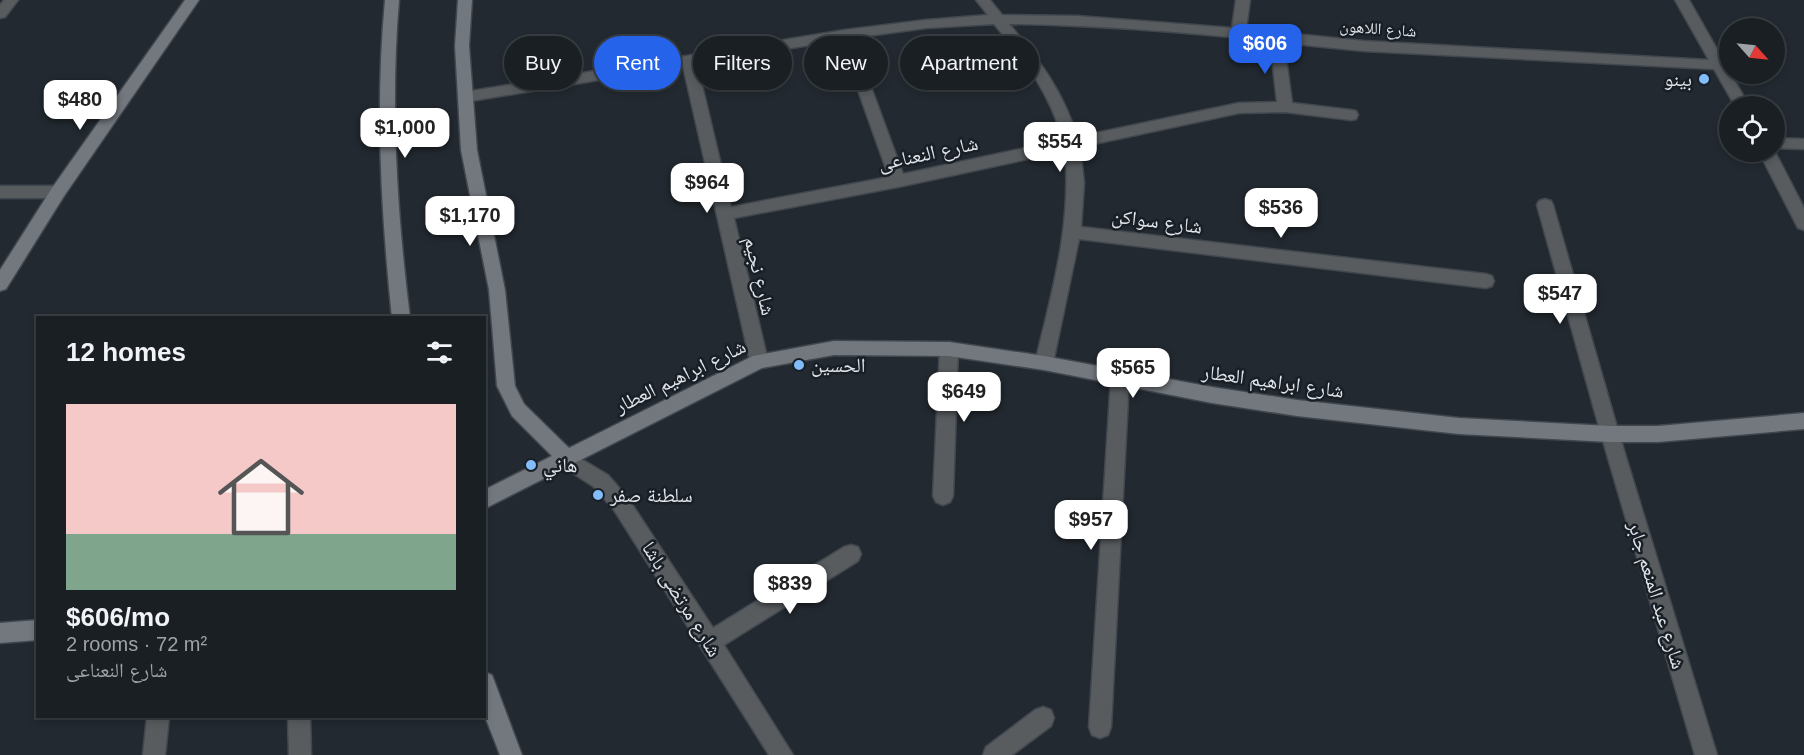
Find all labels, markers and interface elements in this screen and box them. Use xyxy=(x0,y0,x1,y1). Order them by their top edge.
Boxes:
street label: شارع اللاهون xyxy=(1339,17,1417,42)
north arrow xyxy=(1719,18,1785,84)
map controls xyxy=(1719,18,1785,162)
pin: $606 xyxy=(1229,24,1301,75)
text: $606 xyxy=(1243,32,1287,54)
chip: Buy xyxy=(504,36,582,90)
chip: Rent xyxy=(594,36,681,90)
chip: Filters xyxy=(693,36,792,90)
chip: New xyxy=(804,36,888,90)
chip: Apartment xyxy=(900,36,1039,90)
place label: بينو xyxy=(1664,68,1692,91)
marker: بينو xyxy=(1697,72,1711,86)
pin: $480 xyxy=(44,80,116,131)
text: $480 xyxy=(58,88,102,110)
button: locate xyxy=(1719,96,1785,162)
pin: $1,000 xyxy=(356,108,454,159)
text: $1,000 xyxy=(374,116,436,138)
pin: $554 xyxy=(1024,122,1096,173)
text: $554 xyxy=(1038,130,1082,152)
street label: شارع النعناعى xyxy=(876,132,980,176)
pin: $964 xyxy=(671,163,743,214)
text: $964 xyxy=(685,171,729,193)
pin: $536 xyxy=(1245,188,1317,239)
pin: $1,170 xyxy=(421,196,519,247)
text: $536 xyxy=(1259,196,1303,218)
text: $1,170 xyxy=(439,204,501,226)
street label: شارع سواكن xyxy=(1110,205,1203,239)
street label: شارع نجيم xyxy=(737,234,780,318)
pin: $547 xyxy=(1524,274,1596,325)
text: $547 xyxy=(1538,282,1582,304)
street label: شارع ابراهيم العطار xyxy=(610,335,750,420)
icon: filters xyxy=(423,336,456,369)
text: 12 homes xyxy=(66,337,186,367)
pin: $565 xyxy=(1097,348,1169,399)
place label: الحسين xyxy=(811,354,865,377)
text: $565 xyxy=(1111,356,1155,378)
marker: الحسين xyxy=(792,358,806,372)
street label: شارع ابراهيم العطار xyxy=(1199,360,1345,405)
pin: $649 xyxy=(928,372,1000,423)
text: $649 xyxy=(942,380,986,402)
icon: home xyxy=(207,443,315,551)
place label: هاني xyxy=(543,454,577,481)
marker: هاني xyxy=(524,458,538,472)
place label: سلطنة صفر xyxy=(609,484,693,506)
marker: سلطنة صفر xyxy=(591,488,605,502)
pin: $957 xyxy=(1055,500,1127,551)
text: $957 xyxy=(1069,508,1113,530)
street label: شارع عبد المنعم جابر xyxy=(1621,517,1690,672)
street label: شارع مرتضى باشا xyxy=(636,538,726,662)
pin: $839 xyxy=(754,564,826,615)
text: $839 xyxy=(768,572,812,594)
text: $606/mo xyxy=(66,602,170,632)
text: 2 rooms · 72 m² xyxy=(66,633,207,655)
text: شارع النعناعى xyxy=(66,659,167,681)

